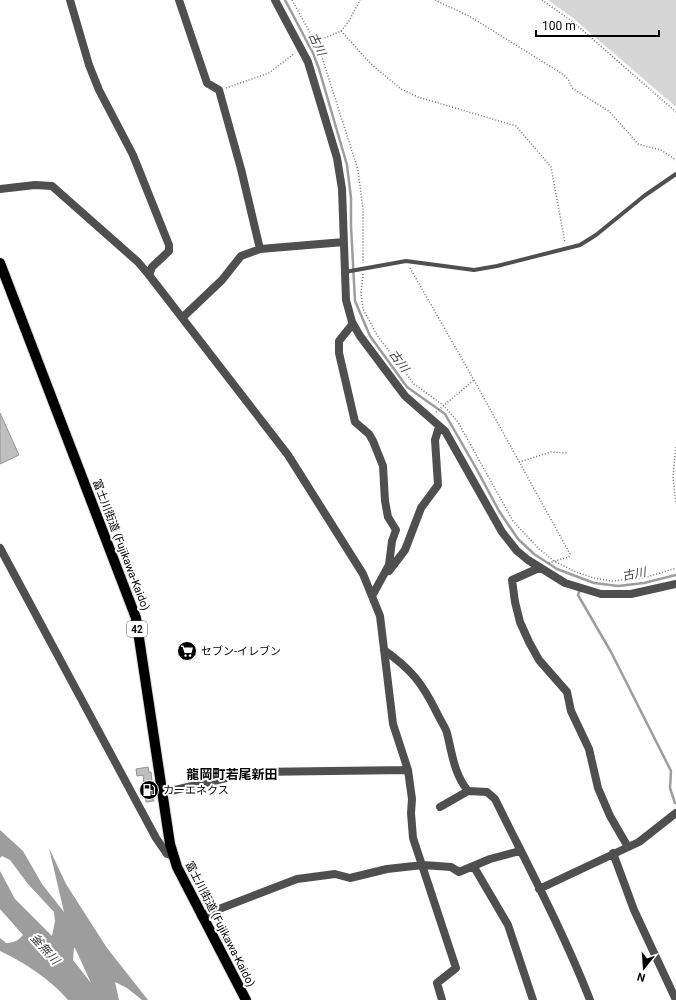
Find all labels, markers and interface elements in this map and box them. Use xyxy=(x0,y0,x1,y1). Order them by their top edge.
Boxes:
scale bar xyxy=(536,12,659,38)
text: 100 m xyxy=(542,19,576,33)
water label: 古川 xyxy=(305,30,329,60)
water label: 古川 xyxy=(386,347,413,376)
street label: 富士川街道 (Fujikawa-Kaido) xyxy=(90,478,152,613)
water label: 古川 xyxy=(621,564,649,583)
road number: 42 xyxy=(127,621,147,637)
supermarket icon: セブン-イレブン xyxy=(176,640,198,662)
place label: セブン-イレブン xyxy=(201,645,281,658)
district label: 龍岡町若尾新田 xyxy=(186,767,278,782)
fuel station icon: カーエネクス xyxy=(138,779,160,801)
place label: カーエネクス xyxy=(163,784,229,797)
street label: 富士川街道 (Fujikawa-Kaido) xyxy=(183,859,258,989)
water label: 釜無川 xyxy=(28,931,64,969)
north arrow xyxy=(624,948,664,988)
text: N xyxy=(635,970,647,984)

